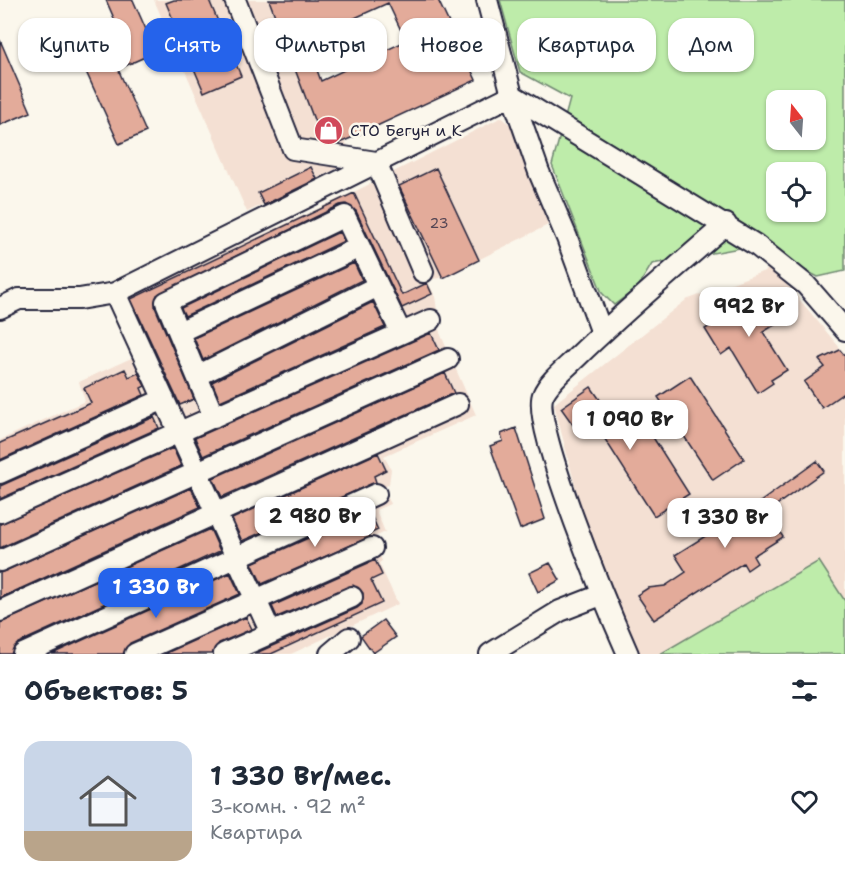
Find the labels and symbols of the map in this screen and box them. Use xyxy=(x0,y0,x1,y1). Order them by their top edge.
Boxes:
north arrow xyxy=(766,90,826,150)
shop icon: СТО Бегун и К xyxy=(313,114,345,146)
place label: СТО Бегун и К xyxy=(350,120,462,141)
house number: 23 xyxy=(430,214,448,232)
pin: 992 Br xyxy=(700,287,798,338)
pin: 1 090 Br xyxy=(568,400,692,451)
pin: 2 980 Br xyxy=(253,497,377,548)
pin: 1 330 Br xyxy=(663,498,787,549)
pin: 1 330 Br xyxy=(94,568,218,619)

